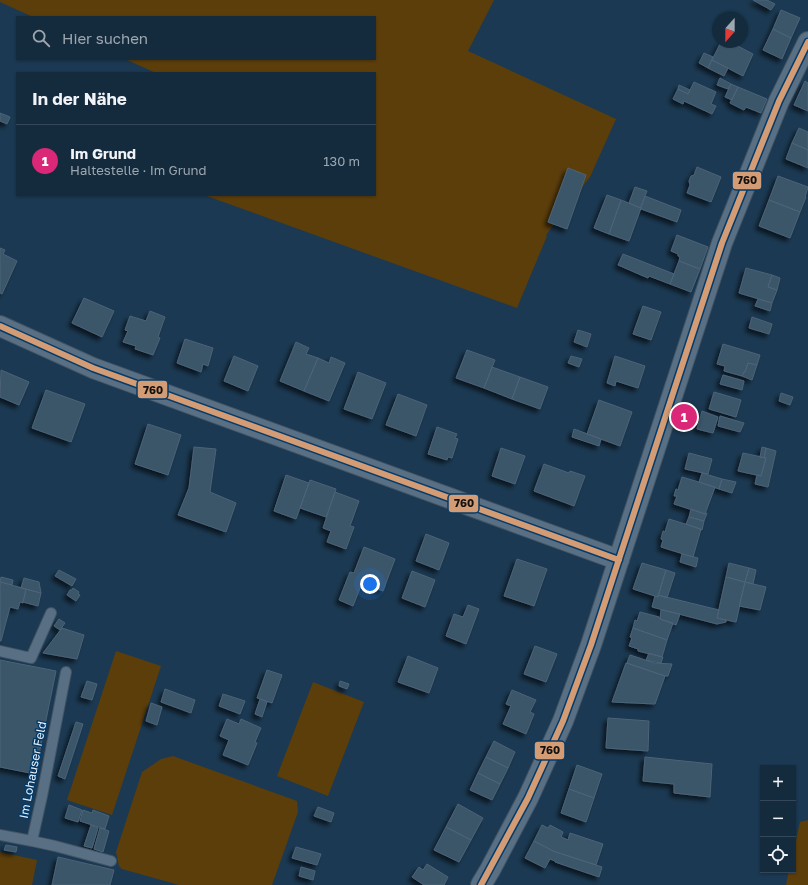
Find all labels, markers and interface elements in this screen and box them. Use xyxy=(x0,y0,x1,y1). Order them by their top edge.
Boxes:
north arrow xyxy=(712,12,748,48)
search box xyxy=(16,16,376,60)
icon: search xyxy=(30,27,52,49)
text: Hier suchen xyxy=(62,29,148,47)
text: In der Nähe xyxy=(32,88,127,109)
text: Im Grund xyxy=(70,144,136,162)
text: 1 xyxy=(42,153,48,169)
text: 130 m xyxy=(323,153,360,169)
text: Haltestelle · Im Grund xyxy=(70,162,207,178)
line badge: 760 xyxy=(732,171,762,190)
text: 760 xyxy=(737,173,757,186)
line badge: 760 xyxy=(137,380,168,399)
text: 760 xyxy=(143,383,163,396)
pin: 1 xyxy=(671,402,697,432)
line badge: 760 xyxy=(448,494,479,513)
text: 760 xyxy=(454,496,474,509)
your location xyxy=(360,574,380,594)
street label: Im Lohauser Feld xyxy=(16,720,49,820)
line badge: 760 xyxy=(534,741,565,760)
text: 760 xyxy=(540,743,560,756)
map controls xyxy=(760,765,796,873)
button: + xyxy=(760,765,796,801)
button: − xyxy=(760,801,796,837)
button: locate xyxy=(760,837,796,873)

